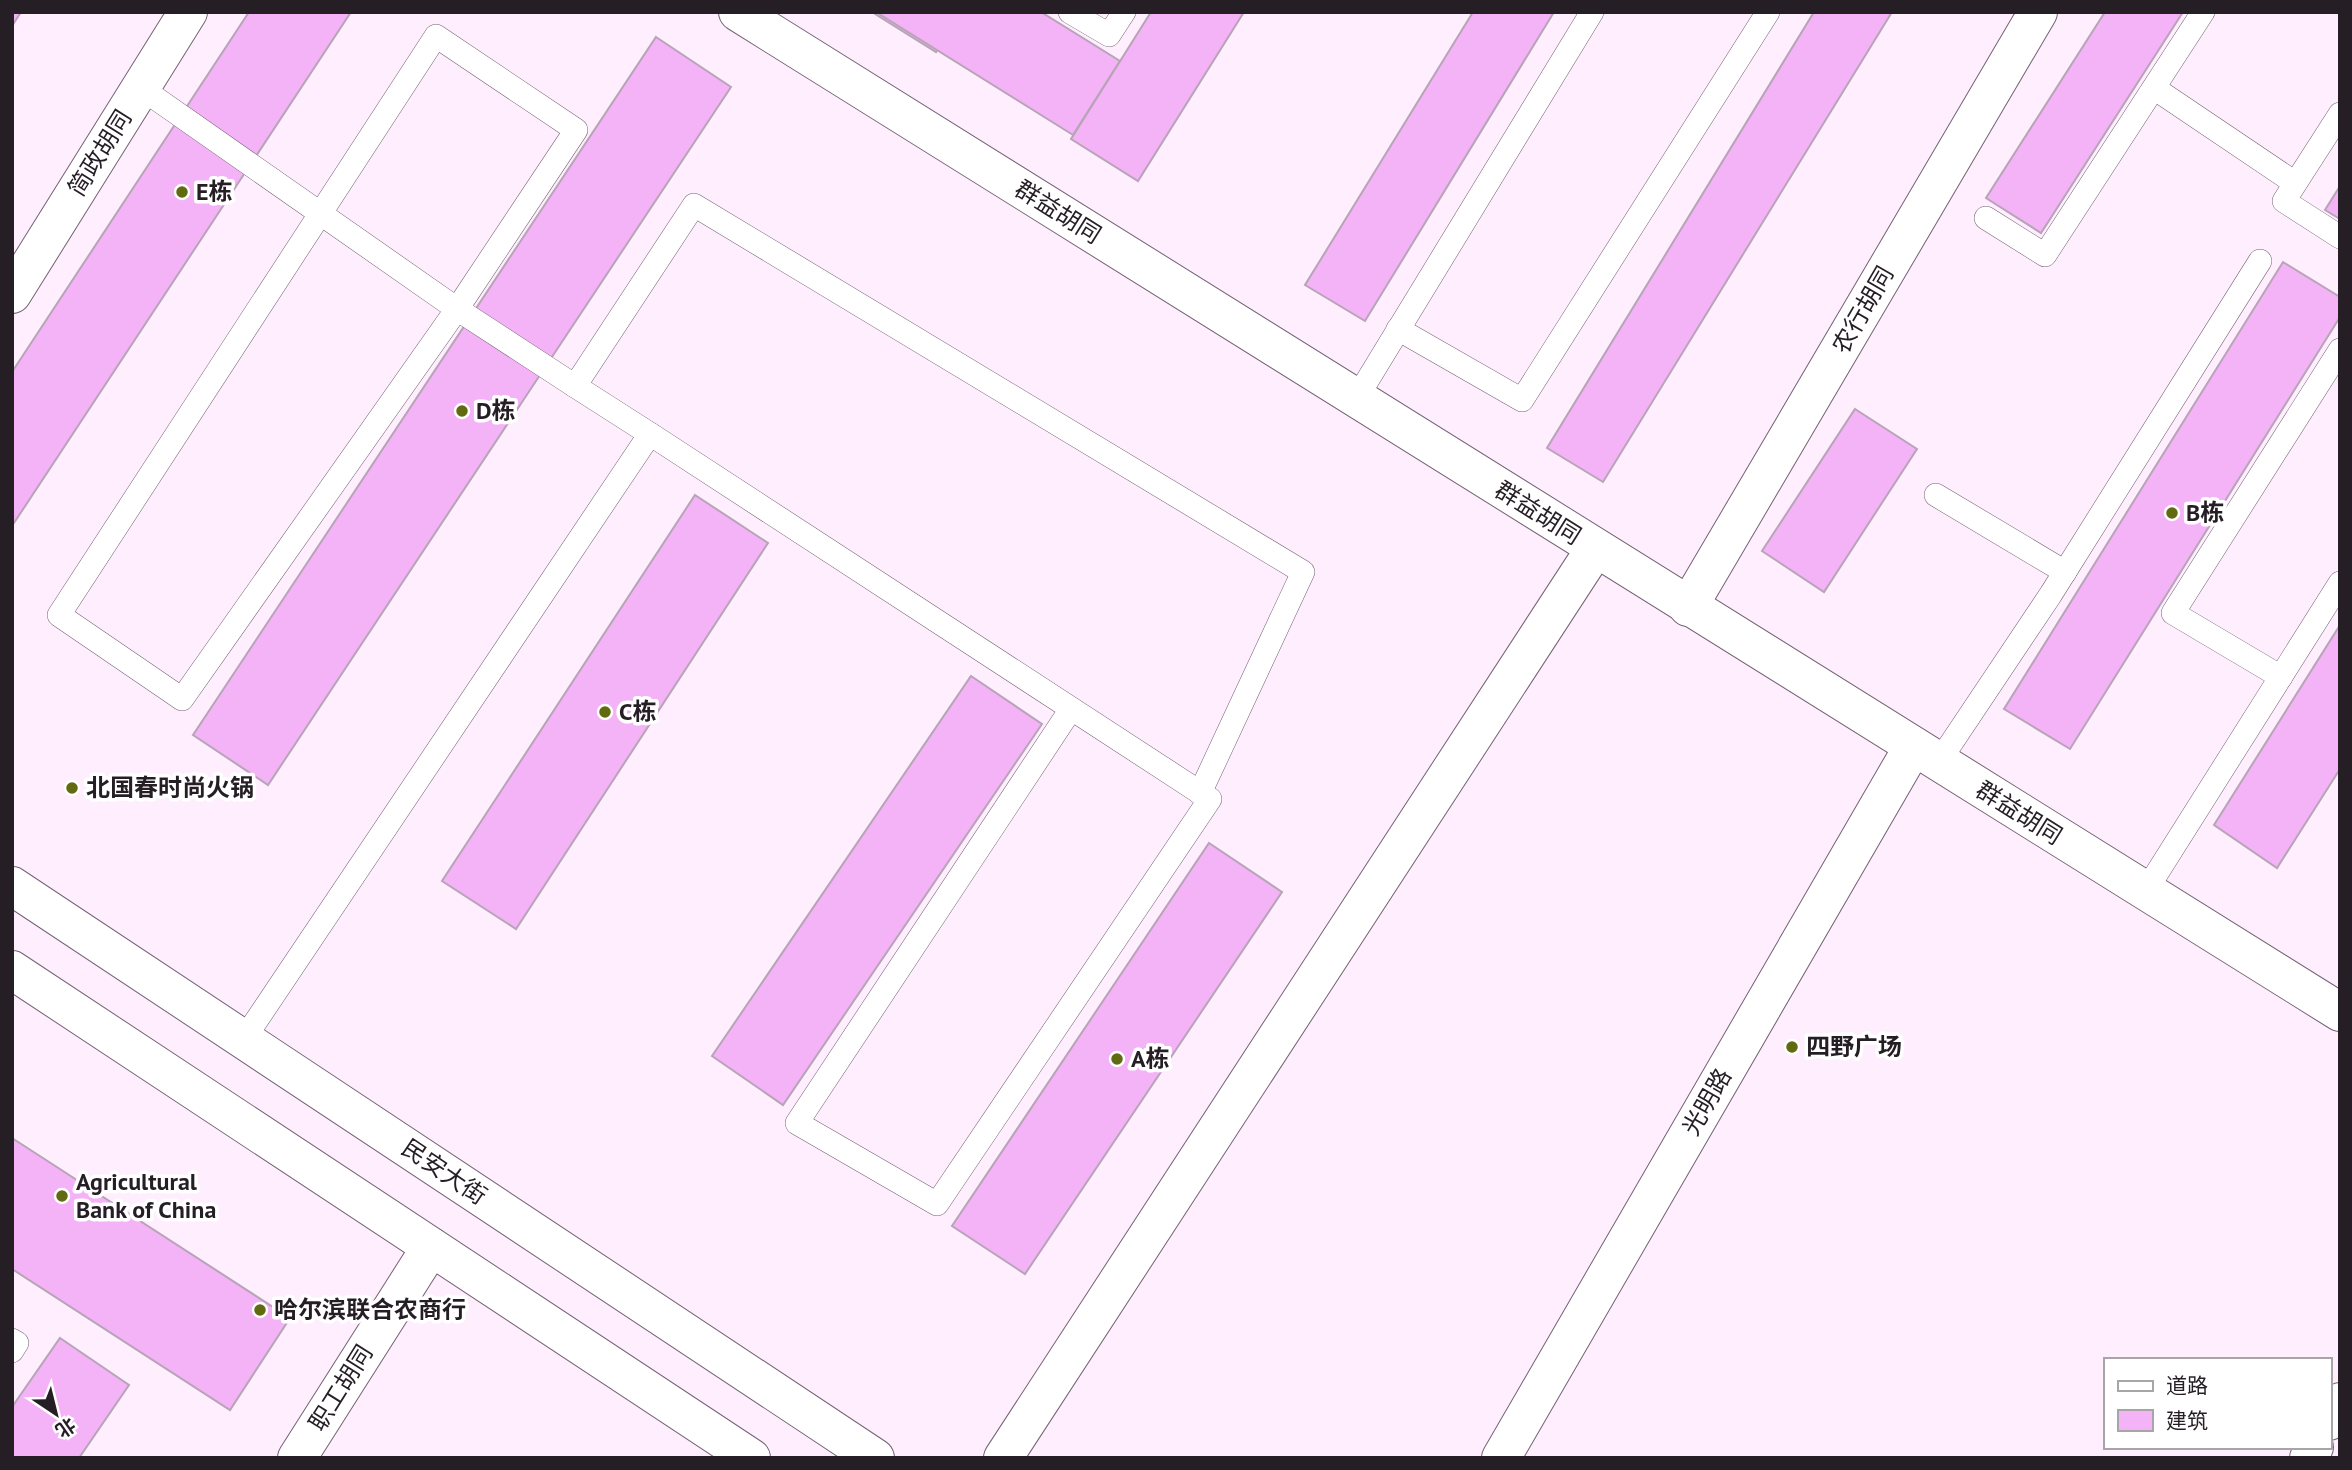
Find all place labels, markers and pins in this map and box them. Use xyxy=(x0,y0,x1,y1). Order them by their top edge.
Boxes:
place label: E栋 xyxy=(196,176,233,207)
marker: E栋 xyxy=(174,184,190,200)
place label: D栋 xyxy=(476,395,516,426)
marker: D栋 xyxy=(454,403,470,419)
place label: B栋 xyxy=(2186,497,2224,528)
marker: B栋 xyxy=(2164,505,2180,521)
place label: C栋 xyxy=(619,696,656,727)
marker: C栋 xyxy=(597,704,613,720)
place label: 北国春时尚火锅 xyxy=(86,772,254,803)
marker: 北国春时尚火锅 xyxy=(64,780,80,796)
place label: 四野广场 xyxy=(1806,1031,1902,1062)
marker: 四野广场 xyxy=(1784,1039,1800,1055)
place label: A栋 xyxy=(1131,1043,1170,1074)
marker: A栋 xyxy=(1109,1051,1125,1067)
place label: Agricultural Bank of China xyxy=(76,1166,216,1225)
marker: Agricultural Bank of China xyxy=(54,1188,70,1204)
place label: 哈尔滨联合农商行 xyxy=(274,1294,466,1325)
marker: 哈尔滨联合农商行 xyxy=(252,1302,268,1318)

